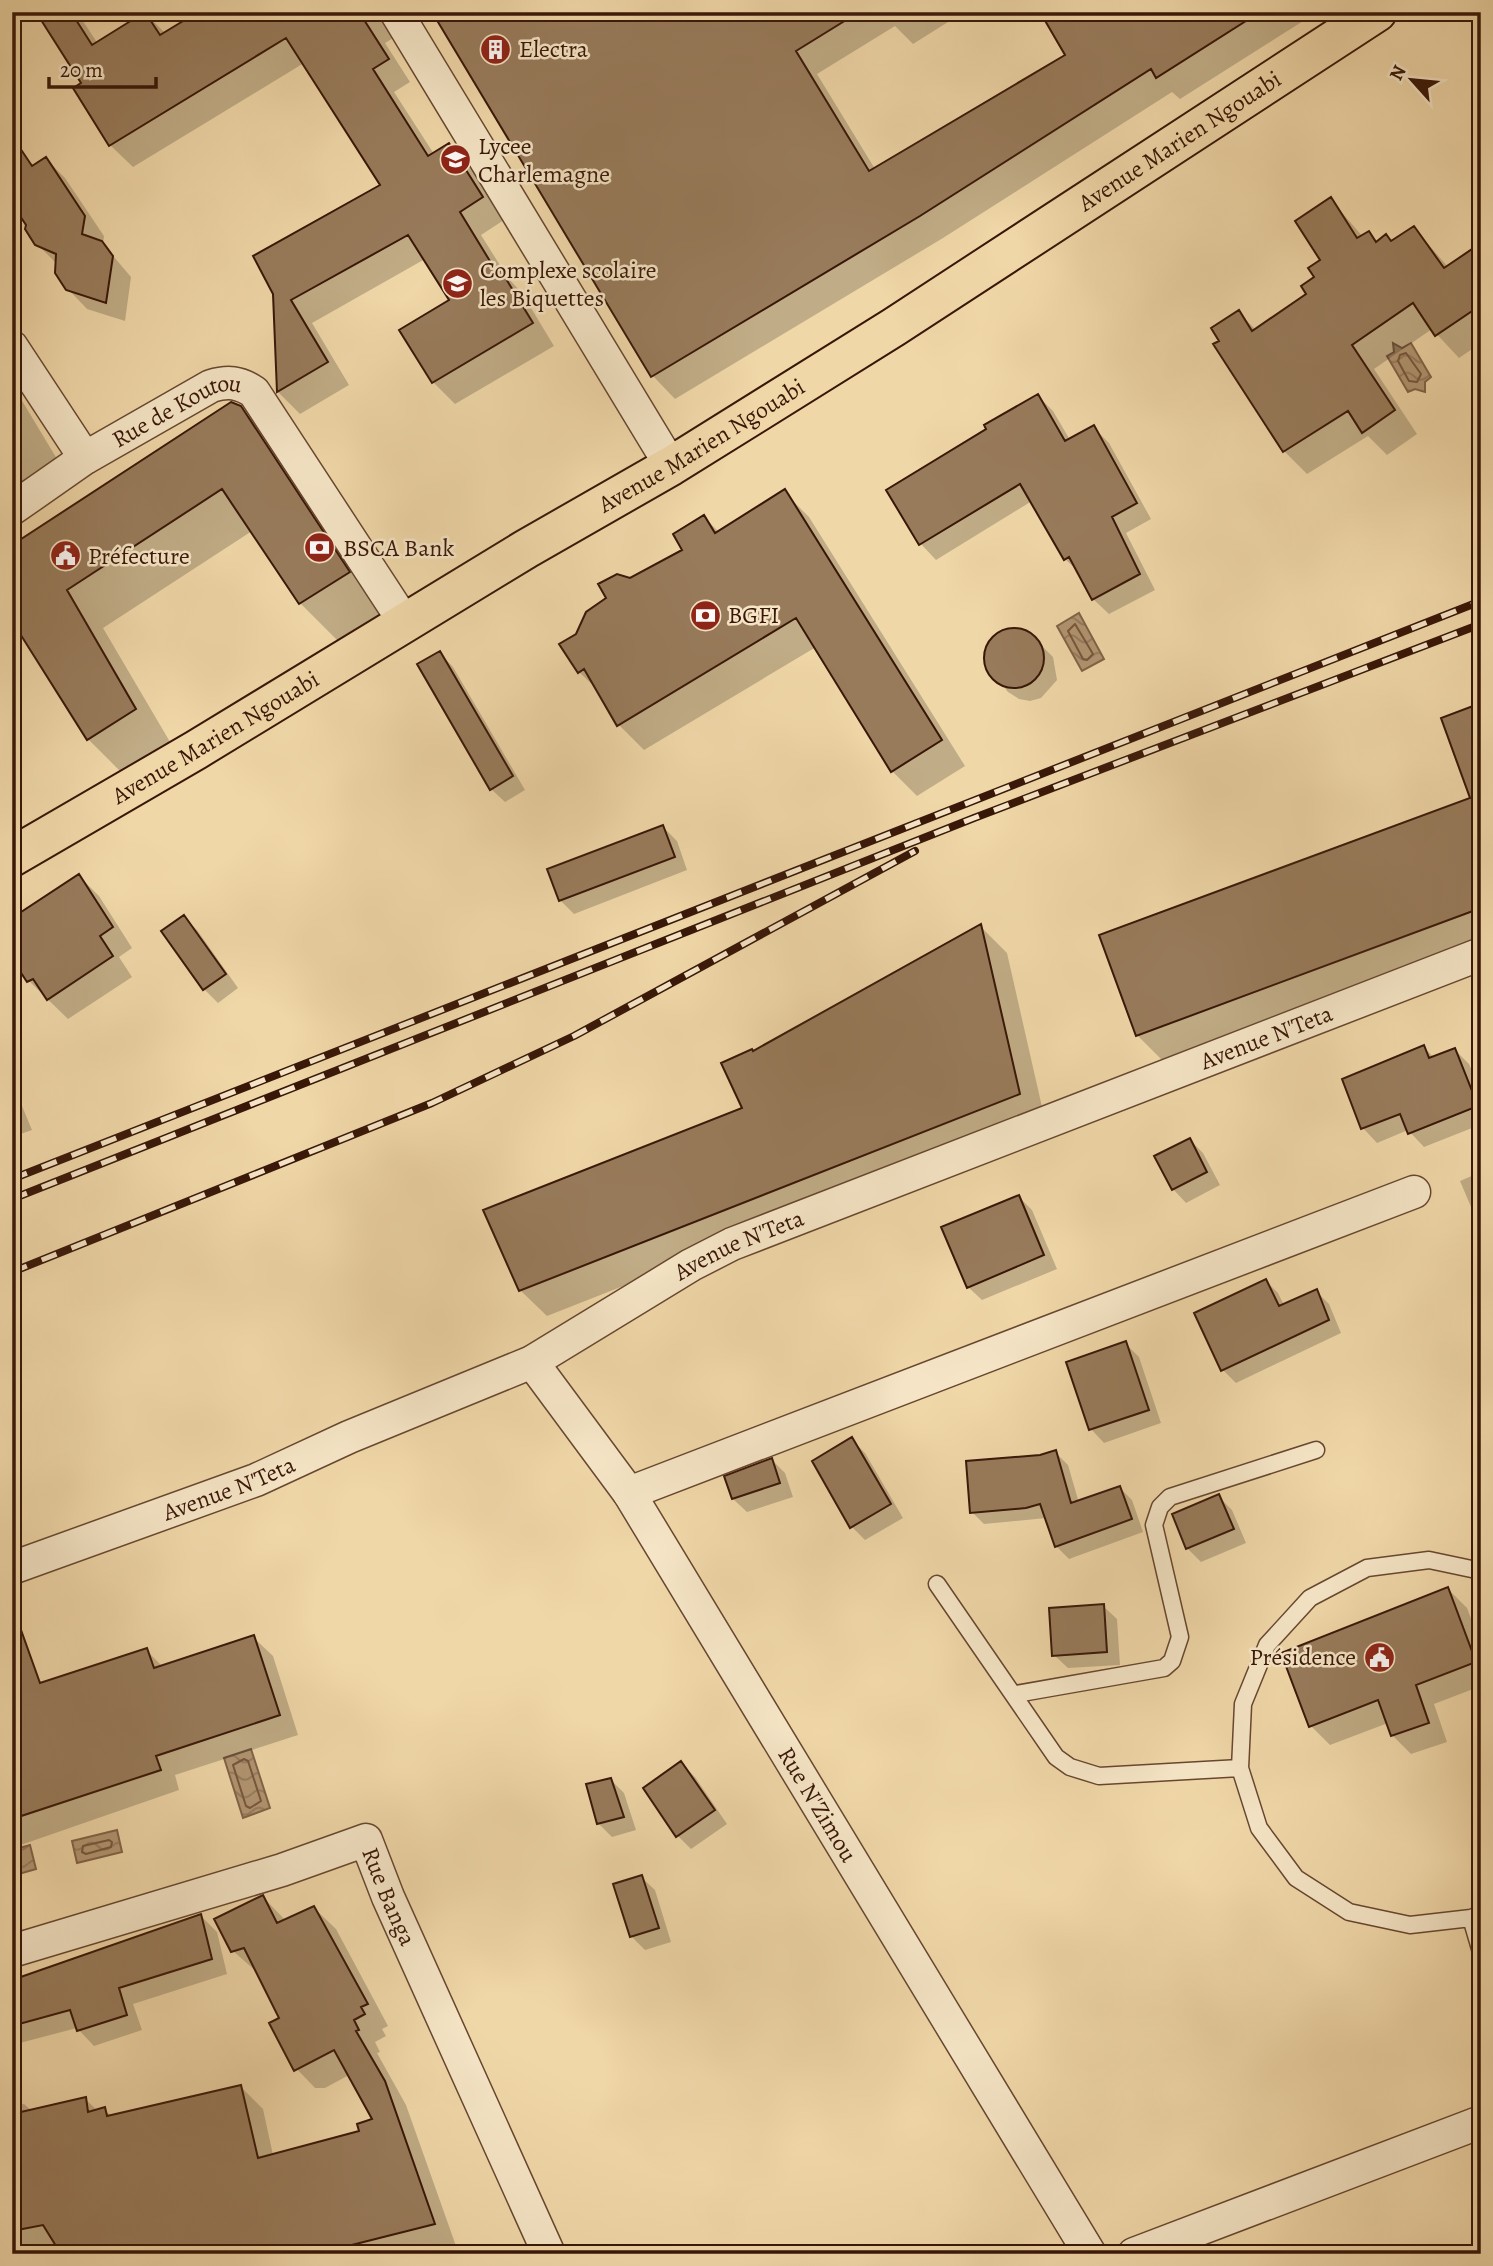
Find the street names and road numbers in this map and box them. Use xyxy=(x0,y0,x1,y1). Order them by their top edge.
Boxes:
street label: Avenue Marien Ngouabi xyxy=(1071,63,1287,219)
street label: Rue de Koutou xyxy=(106,367,245,455)
street label: Avenue Marien Ngouabi xyxy=(592,371,811,521)
street label: Avenue Marien Ngouabi xyxy=(105,663,325,812)
street label: Avenue N'Teta xyxy=(1195,997,1338,1078)
street label: Avenue N'Teta xyxy=(667,1201,809,1288)
street label: Avenue N'Teta xyxy=(157,1448,301,1529)
street label: Rue N'Zimou xyxy=(770,1741,865,1868)
street label: Rue Banga xyxy=(354,1843,424,1952)

